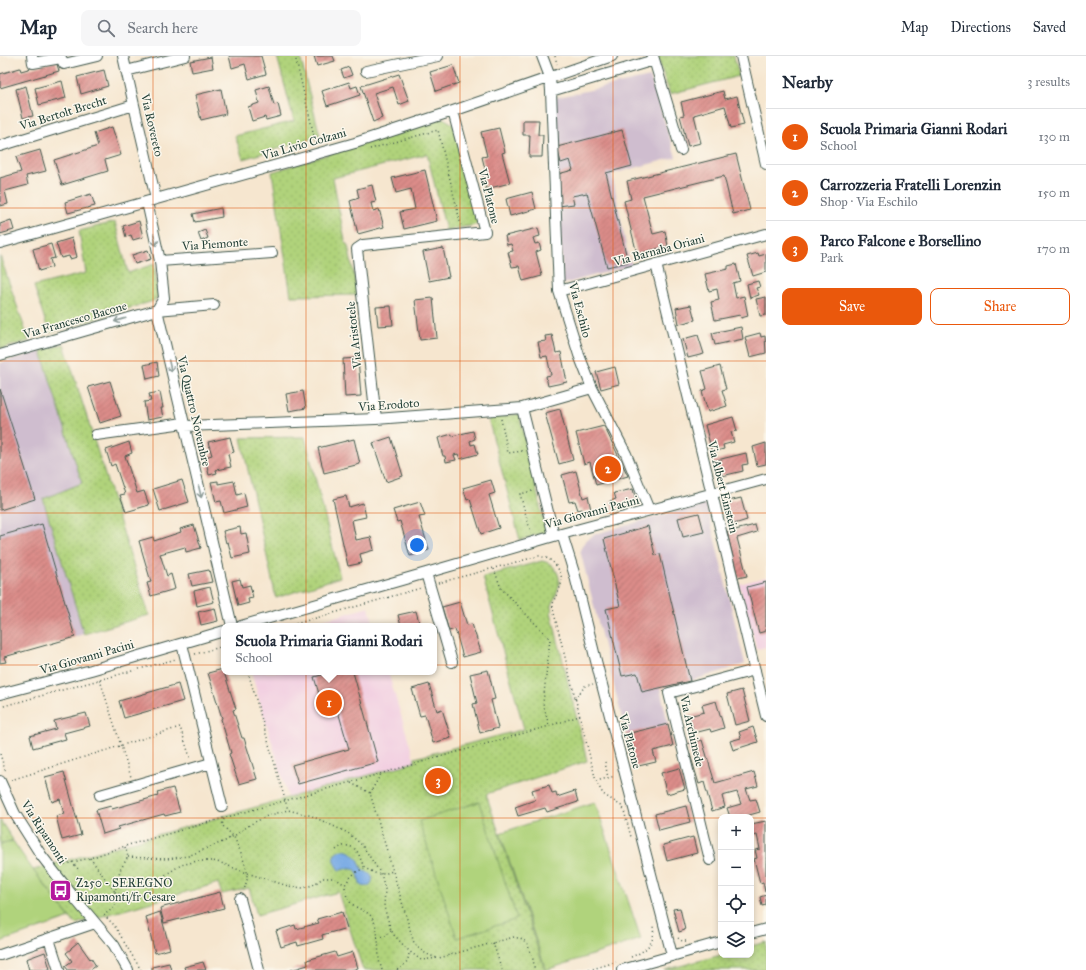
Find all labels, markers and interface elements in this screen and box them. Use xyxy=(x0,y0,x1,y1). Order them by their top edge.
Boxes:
search box xyxy=(81,10,361,46)
text: Map xyxy=(20,16,57,39)
icon: search xyxy=(95,17,117,39)
text: Search here xyxy=(127,19,198,37)
text: Map xyxy=(901,19,928,36)
text: Directions xyxy=(950,19,1011,36)
text: Saved xyxy=(1033,19,1066,36)
text: Nearby xyxy=(782,72,833,93)
text: 3 results xyxy=(1027,74,1070,90)
street label: Via Rovereto xyxy=(138,91,166,158)
street label: Via Bertolt Brecht xyxy=(17,93,109,133)
text: Scuola Primaria Gianni Rodari xyxy=(820,120,1007,138)
street label: Via Livio Colzani xyxy=(259,125,348,163)
text: 1 xyxy=(792,129,798,145)
text: 130 m xyxy=(1038,129,1070,145)
text: School xyxy=(820,138,857,154)
street label: Via Platone xyxy=(475,166,503,225)
text: Carrozzeria Fratelli Lorenzin xyxy=(820,176,1001,194)
text: 2 xyxy=(792,185,798,201)
text: 150 m xyxy=(1038,185,1070,201)
text: Shop · Via Eschilo xyxy=(820,194,918,210)
street label: Via Barnaba Oriani xyxy=(611,231,707,269)
text: Parco Falcone e Borsellino xyxy=(820,232,981,250)
one-way arrow xyxy=(151,233,159,246)
street label: Via Piemonte xyxy=(180,235,249,253)
text: 3 xyxy=(792,241,798,257)
text: 170 m xyxy=(1037,241,1070,257)
text: Park xyxy=(820,250,844,266)
street label: Via Eschilo xyxy=(566,280,594,339)
button: Save xyxy=(782,288,922,325)
button: Share xyxy=(930,288,1070,325)
street label: Via Francesco Bacone xyxy=(21,299,128,342)
street label: Via Aristotele xyxy=(344,301,365,370)
one-way arrow xyxy=(113,317,126,325)
street label: Via Quattro Novembre xyxy=(174,354,214,467)
one-way arrow xyxy=(167,359,175,372)
street label: Via Erodoto xyxy=(357,396,420,414)
street label: Via Albert Einstein xyxy=(705,438,741,535)
pin: 2 xyxy=(595,454,621,484)
one-way arrow xyxy=(197,485,205,498)
street label: Via Giovanni Pacini xyxy=(542,493,641,532)
your location xyxy=(407,535,427,555)
popup xyxy=(221,623,437,675)
text: Scuola Primaria Gianni Rodari xyxy=(235,632,423,650)
street label: Via Giovanni Pacini xyxy=(38,637,136,677)
text: School xyxy=(235,650,272,666)
pin: 1 xyxy=(316,688,342,718)
street label: Via Archimede xyxy=(677,693,707,768)
street label: Via Platone xyxy=(616,711,644,770)
pin: 3 xyxy=(425,766,451,796)
street label: Via Ripamonti xyxy=(18,797,70,867)
map controls xyxy=(718,814,754,958)
button: + xyxy=(718,814,754,850)
button: − xyxy=(718,850,754,886)
place label: Z250 - SEREGNO Ripamonti/fr Cesare xyxy=(76,876,175,904)
bus stop icon: Z250 - SEREGNO Ripamonti/fr Cesare xyxy=(47,877,73,903)
button: locate xyxy=(718,886,754,922)
button: layers xyxy=(718,922,754,958)

